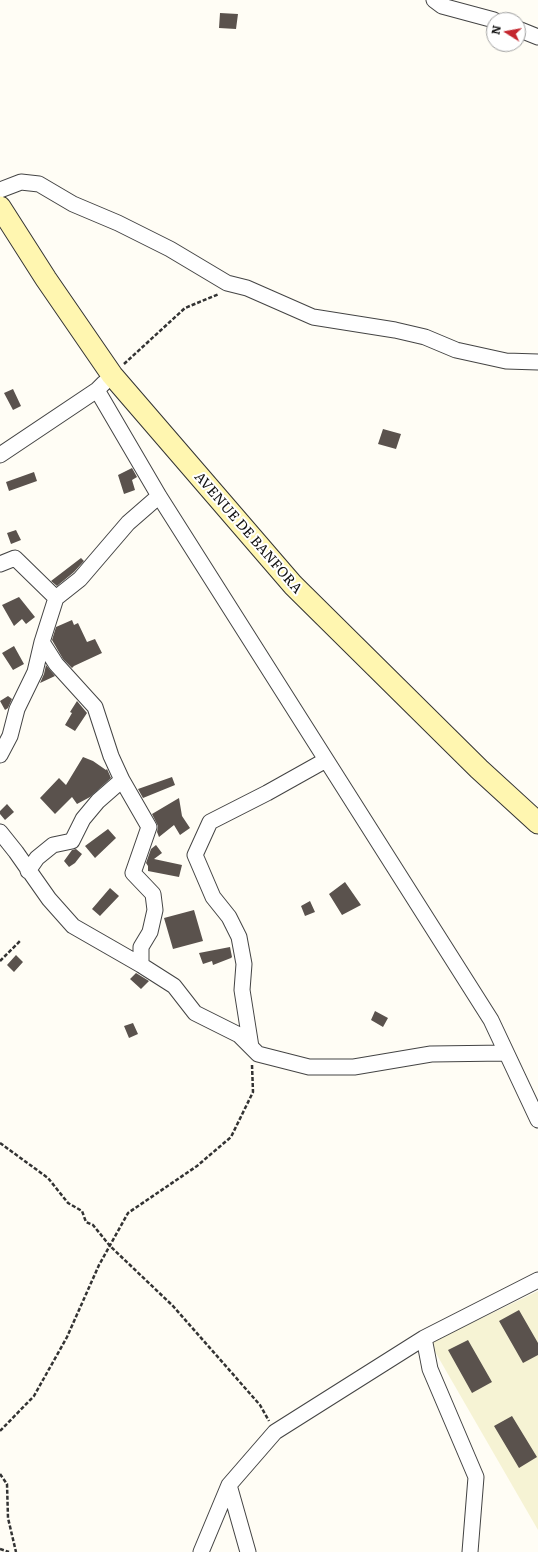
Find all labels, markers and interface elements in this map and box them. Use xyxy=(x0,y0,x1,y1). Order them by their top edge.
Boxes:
north arrow xyxy=(486,12,526,52)
text: N xyxy=(486,24,504,36)
street label: AVENUE DE BANFORA xyxy=(191,469,305,597)

